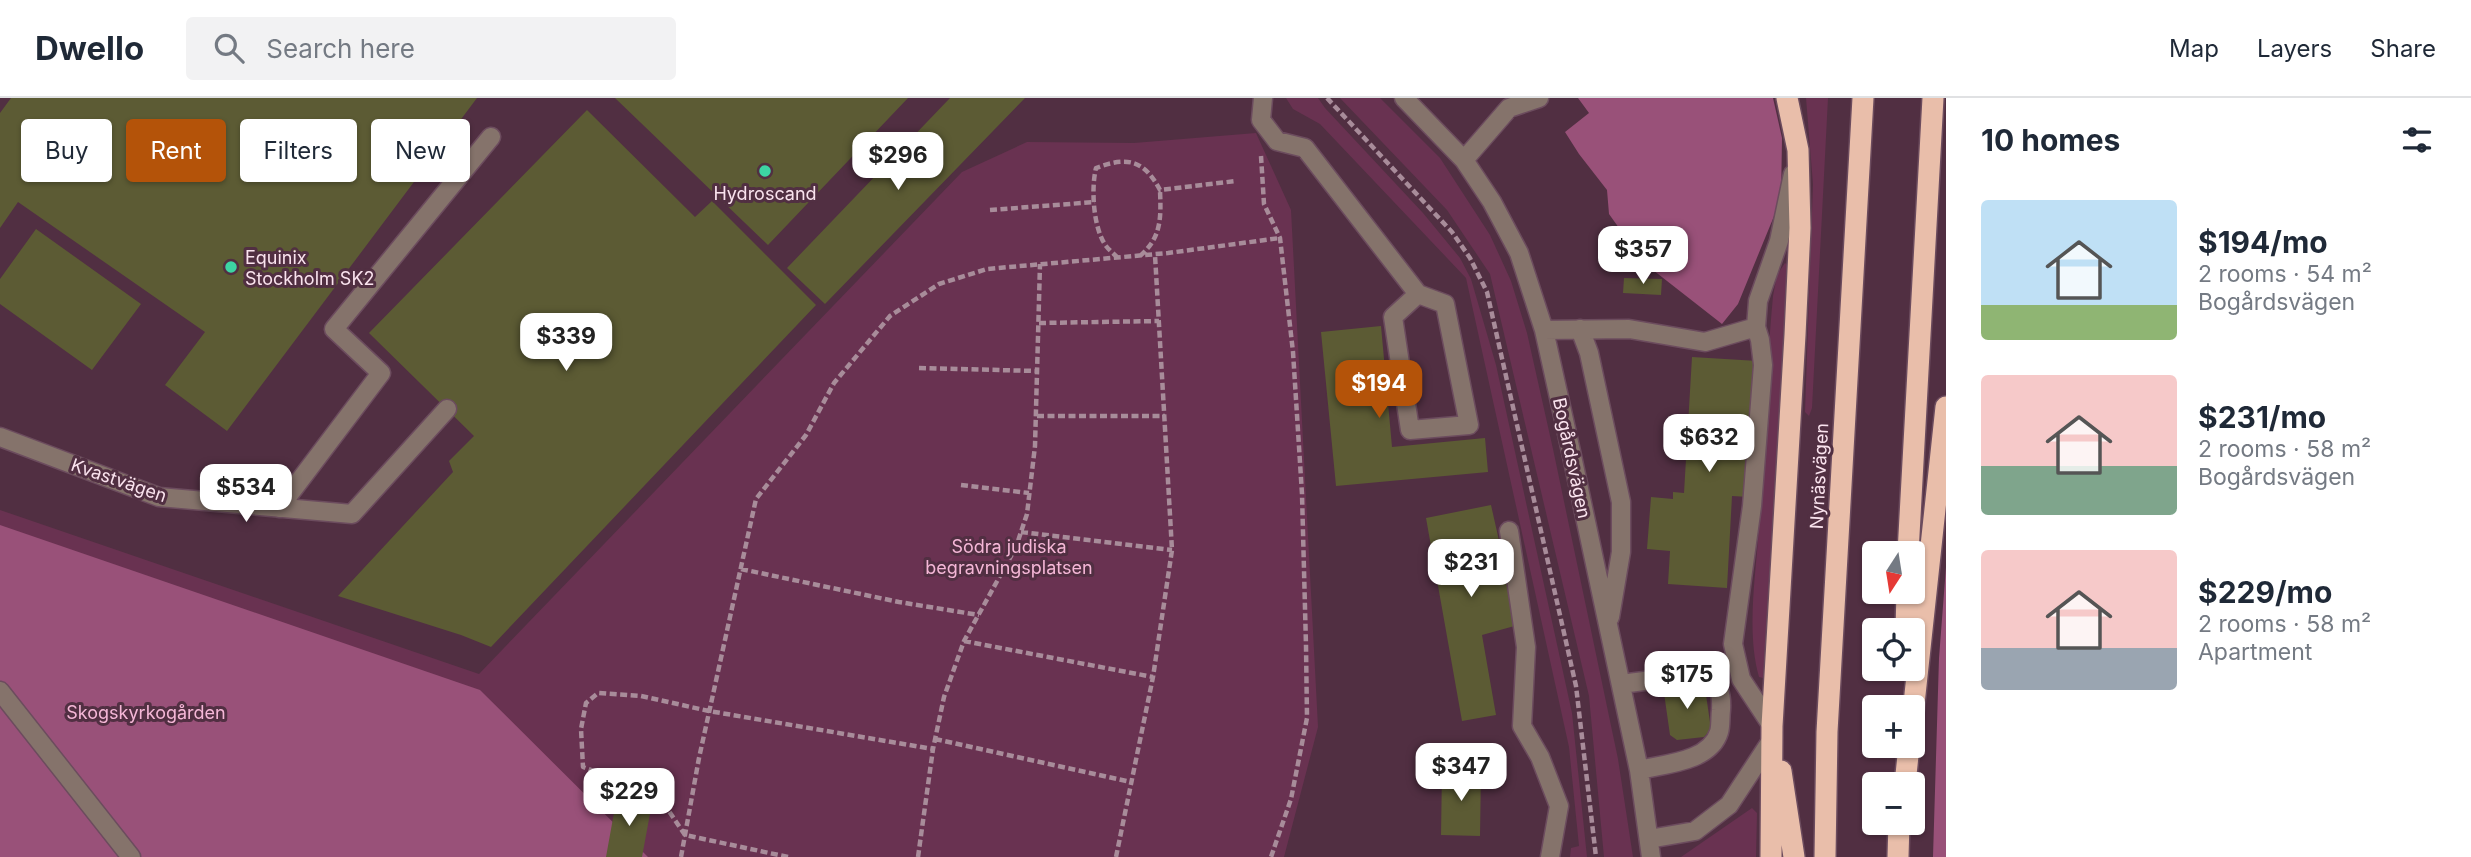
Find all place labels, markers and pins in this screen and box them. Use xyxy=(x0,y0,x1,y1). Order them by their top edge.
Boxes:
pin: $296 xyxy=(857,132,939,192)
marker: Hydroscand xyxy=(757,163,773,179)
place label: Hydroscand xyxy=(713,183,817,204)
pin: $357 xyxy=(1602,226,1684,286)
place label: Equinix Stockholm SK2 xyxy=(245,247,374,289)
marker: Equinix Stockholm SK2 xyxy=(223,259,239,275)
pin: $339 xyxy=(525,314,607,373)
pin: $194 xyxy=(1338,360,1420,420)
pin: $632 xyxy=(1668,414,1750,474)
pin: $534 xyxy=(205,464,287,524)
pin: $231 xyxy=(1430,540,1512,599)
pin: $175 xyxy=(1646,652,1728,711)
pin: $347 xyxy=(1420,744,1502,803)
pin: $229 xyxy=(588,768,670,828)

